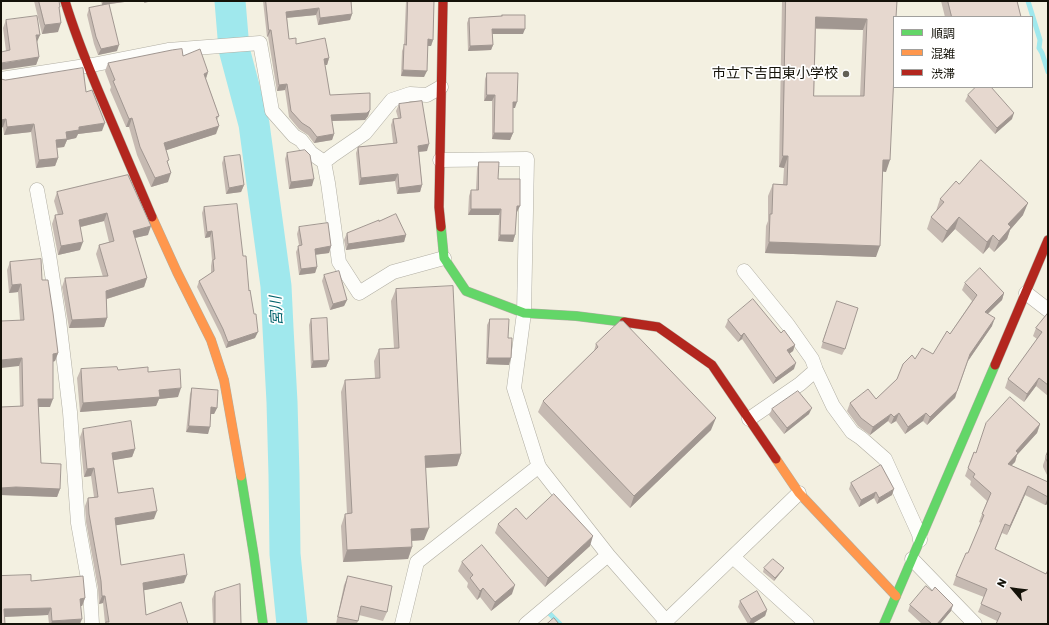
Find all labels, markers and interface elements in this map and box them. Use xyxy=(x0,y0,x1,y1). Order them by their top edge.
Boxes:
legend xyxy=(893,16,1033,88)
text: 順調 xyxy=(931,27,955,41)
text: 混雑 xyxy=(931,47,955,61)
place label: 市立下吉田東小学校 xyxy=(712,66,838,82)
text: 渋滞 xyxy=(931,67,955,81)
marker: 市立下吉田東小学校 xyxy=(841,69,851,79)
water label: 宮川 xyxy=(267,296,287,326)
north arrow xyxy=(993,569,1033,609)
text: N xyxy=(994,577,1010,590)

